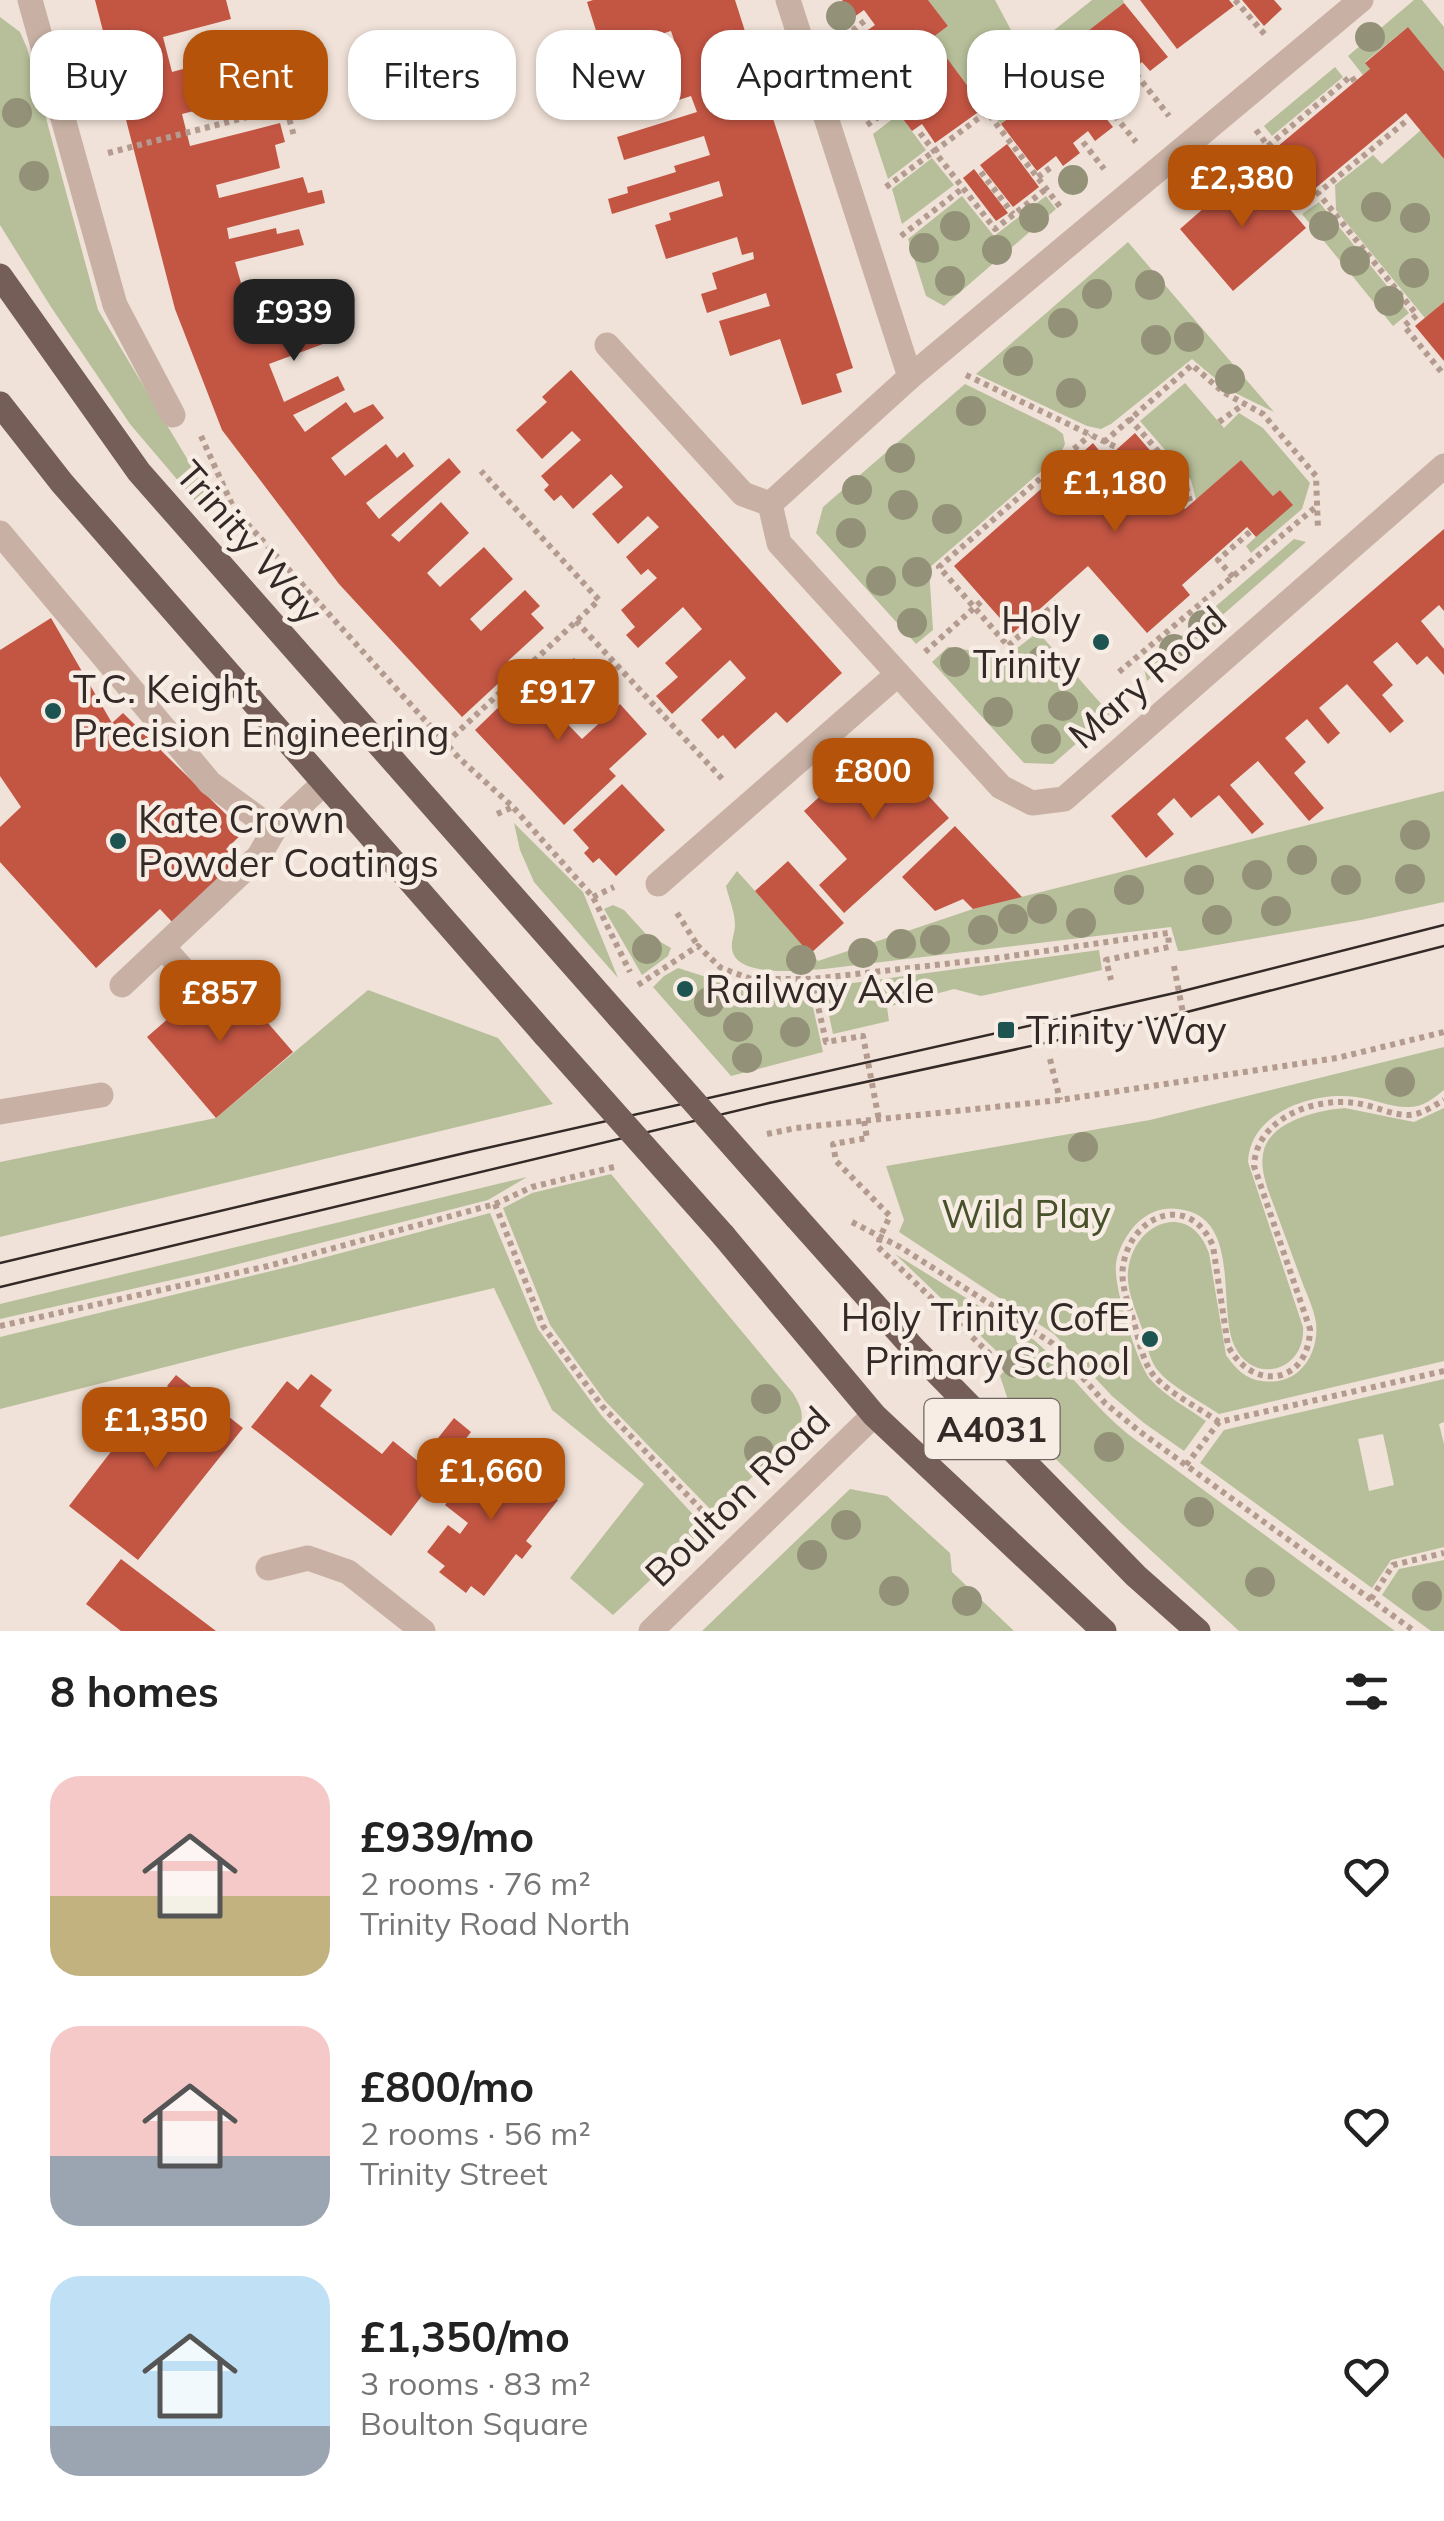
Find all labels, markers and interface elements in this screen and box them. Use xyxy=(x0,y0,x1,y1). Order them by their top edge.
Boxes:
chip: Buy xyxy=(30,30,163,120)
chip: Rent xyxy=(183,30,328,120)
chip: Filters xyxy=(348,30,516,120)
chip: New xyxy=(536,30,681,120)
chip: Apartment xyxy=(701,30,947,120)
chip: House xyxy=(967,30,1140,120)
pin: £2,380 xyxy=(1161,145,1323,230)
text: £2,380 xyxy=(1190,157,1294,197)
pin: £939 xyxy=(235,279,353,364)
text: £939 xyxy=(256,291,332,331)
pin: £1,180 xyxy=(1034,450,1196,535)
street label: Trinity Way xyxy=(166,451,334,633)
text: £1,180 xyxy=(1063,462,1167,502)
street label: Mary Road xyxy=(1058,595,1236,759)
place label: Holy Trinity xyxy=(973,596,1081,688)
marker: Holy Trinity xyxy=(1090,631,1112,653)
pin: £917 xyxy=(499,659,617,744)
place label: T.C. Keight Precision Engineering xyxy=(73,665,449,757)
text: £917 xyxy=(520,671,596,711)
marker: T.C. Keight Precision Engineering xyxy=(42,700,64,722)
pin: £800 xyxy=(814,738,932,823)
text: £800 xyxy=(835,750,911,790)
place label: Kate Crown Powder Coatings xyxy=(138,795,439,887)
marker: Kate Crown Powder Coatings xyxy=(107,830,129,852)
pin: £857 xyxy=(161,960,279,1045)
place label: Railway Axle xyxy=(705,965,935,1013)
text: £857 xyxy=(182,972,258,1012)
marker: Railway Axle xyxy=(674,978,696,1000)
place label: Trinity Way xyxy=(1026,1006,1227,1054)
marker: Trinity Way xyxy=(995,1019,1017,1041)
park label: Wild Play xyxy=(941,1190,1111,1238)
place label: Holy Trinity CofE Primary School xyxy=(841,1293,1130,1385)
marker: Holy Trinity CofE Primary School xyxy=(1139,1328,1161,1350)
pin: £1,350 xyxy=(75,1387,237,1472)
street label: Boulton Road xyxy=(634,1396,840,1596)
text: £1,350 xyxy=(104,1399,208,1439)
road number: A4031 xyxy=(924,1399,1060,1459)
pin: £1,660 xyxy=(410,1438,572,1523)
text: £1,660 xyxy=(439,1450,543,1490)
icon: filters xyxy=(1339,1664,1394,1719)
text: 8 homes xyxy=(50,1665,219,1718)
text: £939/mo xyxy=(360,1810,534,1863)
icon: home xyxy=(130,1816,250,1936)
icon: heart xyxy=(1339,1849,1394,1904)
text: 2 rooms · 76 m² xyxy=(360,1863,591,1903)
text: Trinity Road North xyxy=(360,1903,631,1943)
text: £800/mo xyxy=(360,2060,534,2113)
icon: home xyxy=(130,2066,250,2186)
icon: heart xyxy=(1339,2099,1394,2154)
text: 2 rooms · 56 m² xyxy=(360,2113,591,2153)
text: Trinity Street xyxy=(360,2153,548,2193)
text: £1,350/mo xyxy=(360,2310,570,2363)
icon: home xyxy=(130,2316,250,2436)
icon: heart xyxy=(1339,2349,1394,2404)
text: 3 rooms · 83 m² xyxy=(360,2363,591,2403)
text: Boulton Square xyxy=(360,2403,588,2443)

